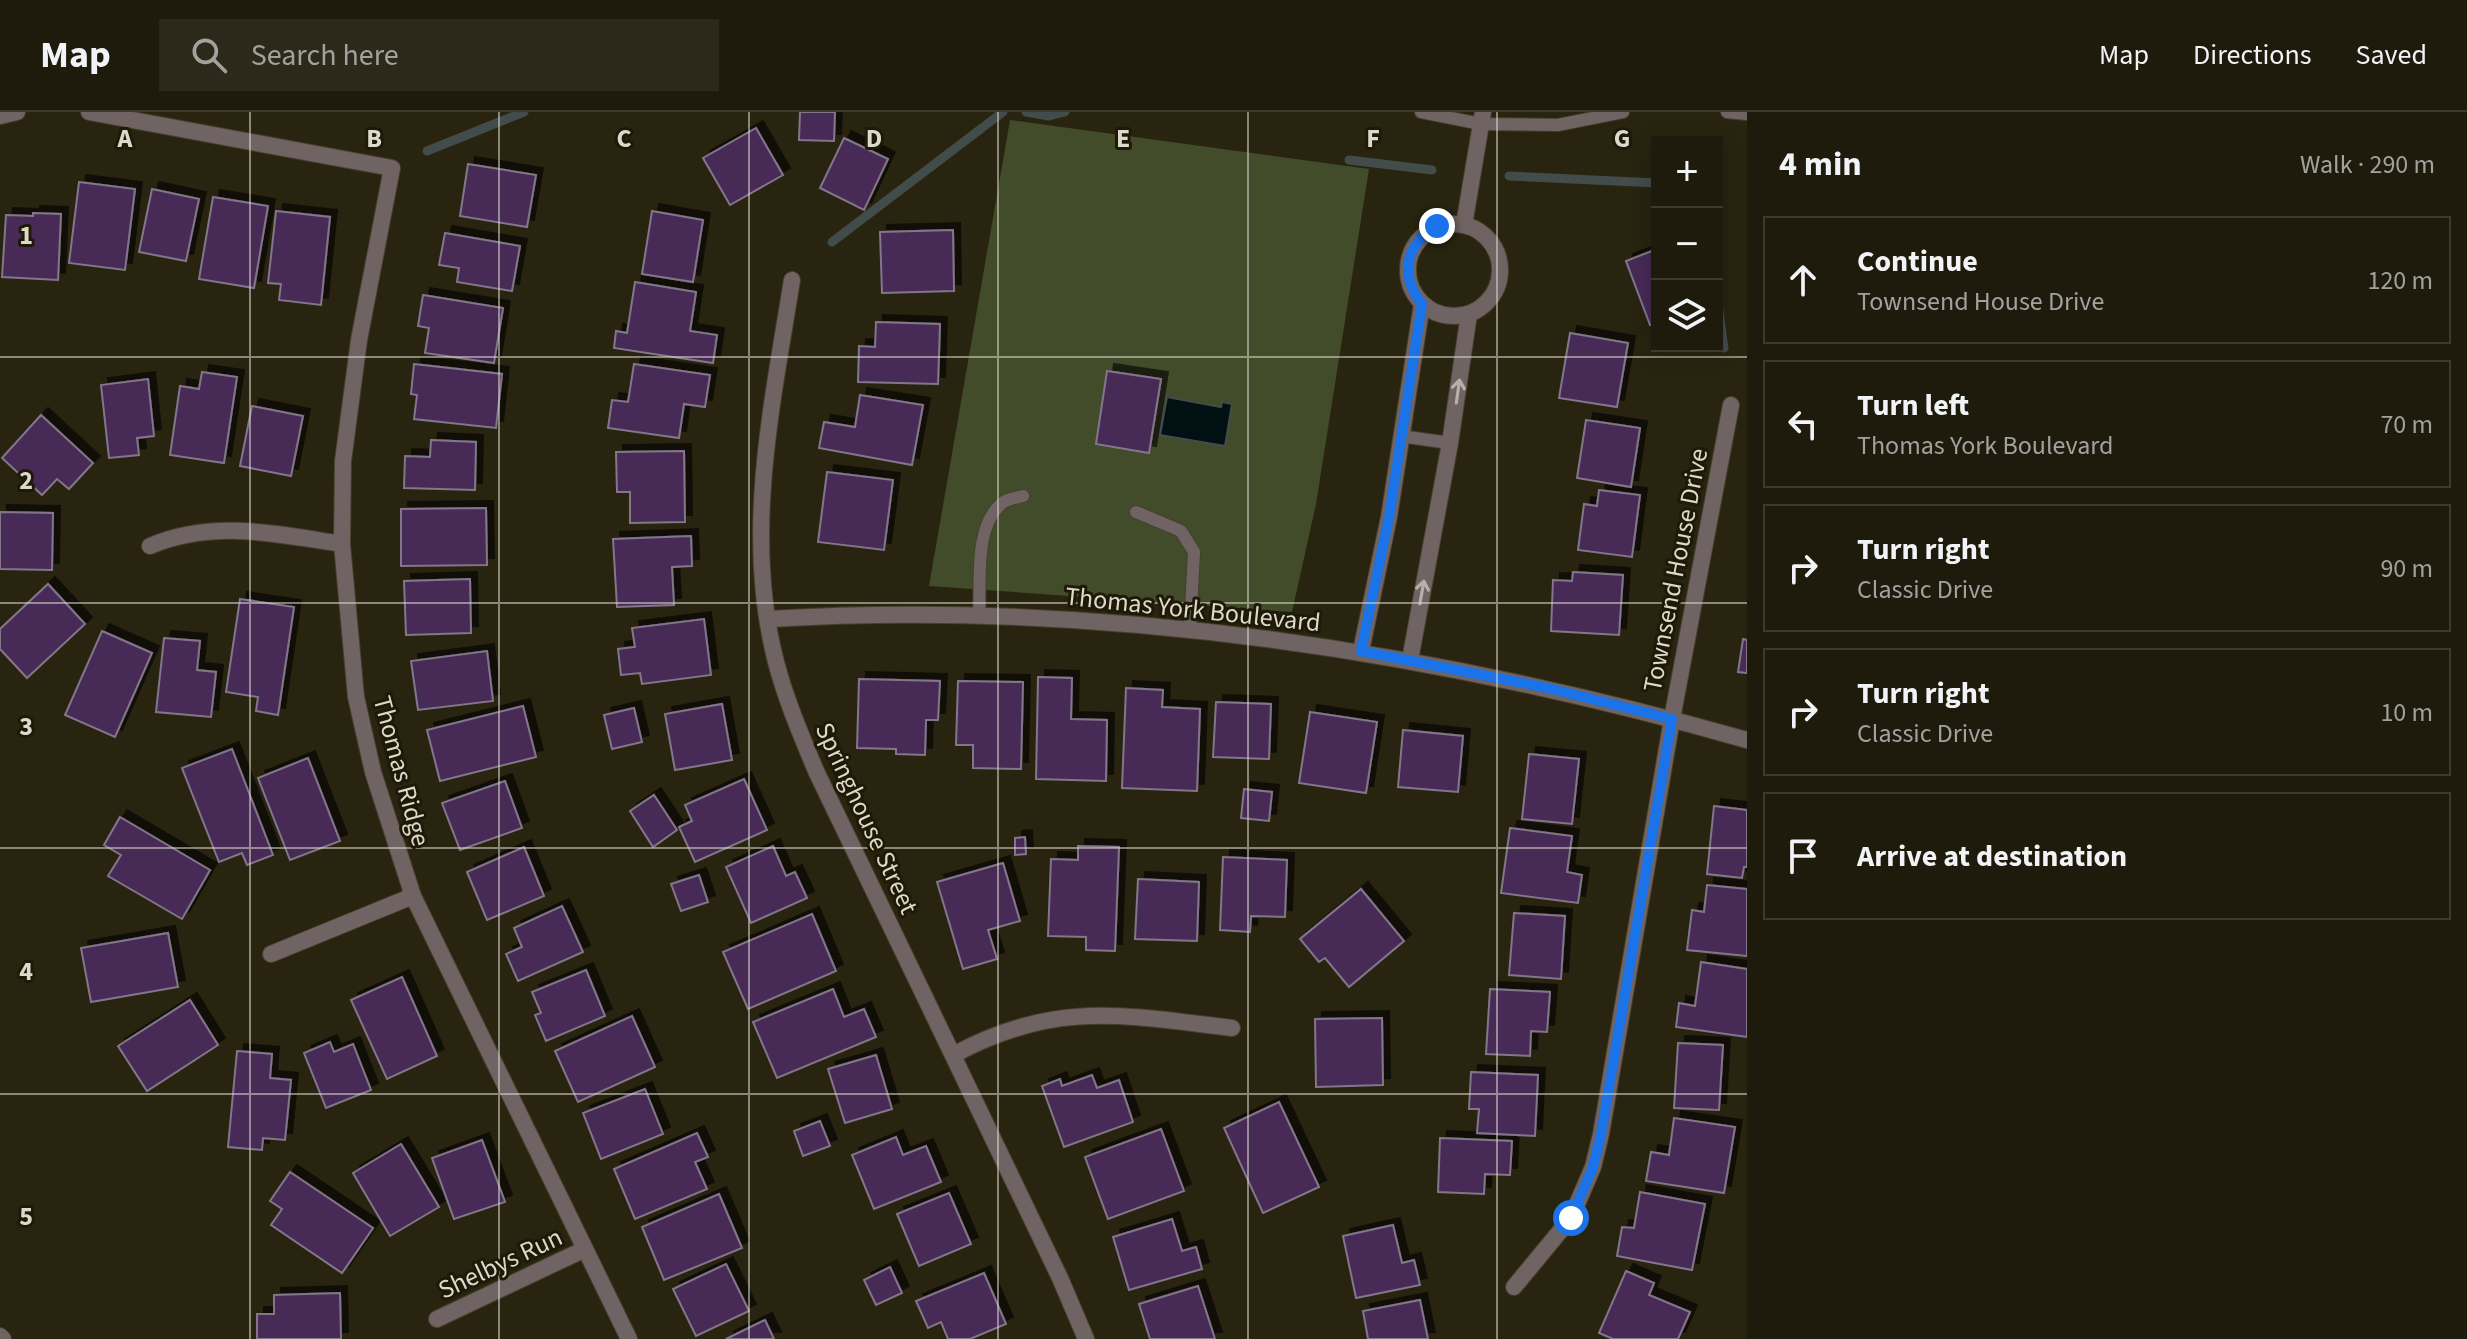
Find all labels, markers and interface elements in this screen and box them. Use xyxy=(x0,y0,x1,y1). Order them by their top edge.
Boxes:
search box xyxy=(159,19,719,91)
text: Map xyxy=(40,28,111,82)
icon: search xyxy=(187,33,231,77)
text: Search here xyxy=(251,34,399,77)
text: Map xyxy=(2099,35,2149,75)
text: Directions xyxy=(2193,35,2312,75)
text: Saved xyxy=(2356,35,2427,75)
text: A xyxy=(117,120,134,157)
text: B xyxy=(366,120,382,157)
text: C xyxy=(616,120,632,157)
text: D xyxy=(866,120,882,157)
text: E xyxy=(1116,120,1130,157)
text: F xyxy=(1366,120,1380,157)
text: G xyxy=(1614,120,1630,157)
map controls xyxy=(1651,136,1723,352)
button: + xyxy=(1651,136,1723,208)
text: 4 min xyxy=(1779,140,1862,189)
text: Walk · 290 m xyxy=(2300,146,2435,183)
route end xyxy=(1419,208,1455,244)
button: − xyxy=(1651,208,1723,280)
text: 1 xyxy=(19,217,33,254)
text: Continue xyxy=(1857,240,1978,283)
icon: ahead xyxy=(1781,258,1825,302)
text: 120 m xyxy=(2367,262,2433,299)
button: layers xyxy=(1651,280,1723,352)
text: Townsend House Drive xyxy=(1857,283,2104,320)
one-way arrow xyxy=(1451,379,1466,404)
text: Turn left xyxy=(1857,384,1969,427)
icon: left xyxy=(1781,402,1825,446)
text: 70 m xyxy=(2380,406,2433,443)
text: Thomas York Boulevard xyxy=(1857,427,2114,464)
street label: Townsend House Drive xyxy=(1634,445,1717,695)
text: 2 xyxy=(19,462,33,499)
text: Turn right xyxy=(1857,528,1989,571)
icon: right xyxy=(1781,546,1825,590)
text: 90 m xyxy=(2380,550,2433,587)
text: Classic Drive xyxy=(1857,571,1993,608)
street label: Thomas York Boulevard xyxy=(1063,578,1322,641)
one-way arrow xyxy=(1415,579,1430,605)
text: Turn right xyxy=(1857,672,1989,715)
icon: right xyxy=(1781,690,1825,734)
street label: Thomas Ridge xyxy=(364,692,439,850)
text: 10 m xyxy=(2380,694,2433,731)
text: 3 xyxy=(19,708,33,745)
text: Classic Drive xyxy=(1857,715,1993,752)
street label: Springhouse Street xyxy=(806,716,927,920)
icon: arrive xyxy=(1781,834,1825,878)
text: Arrive at destination xyxy=(1857,835,2127,878)
text: 4 xyxy=(19,953,33,990)
text: 5 xyxy=(19,1198,33,1235)
route start xyxy=(1553,1200,1589,1236)
street label: Shelbys Run xyxy=(432,1219,568,1308)

